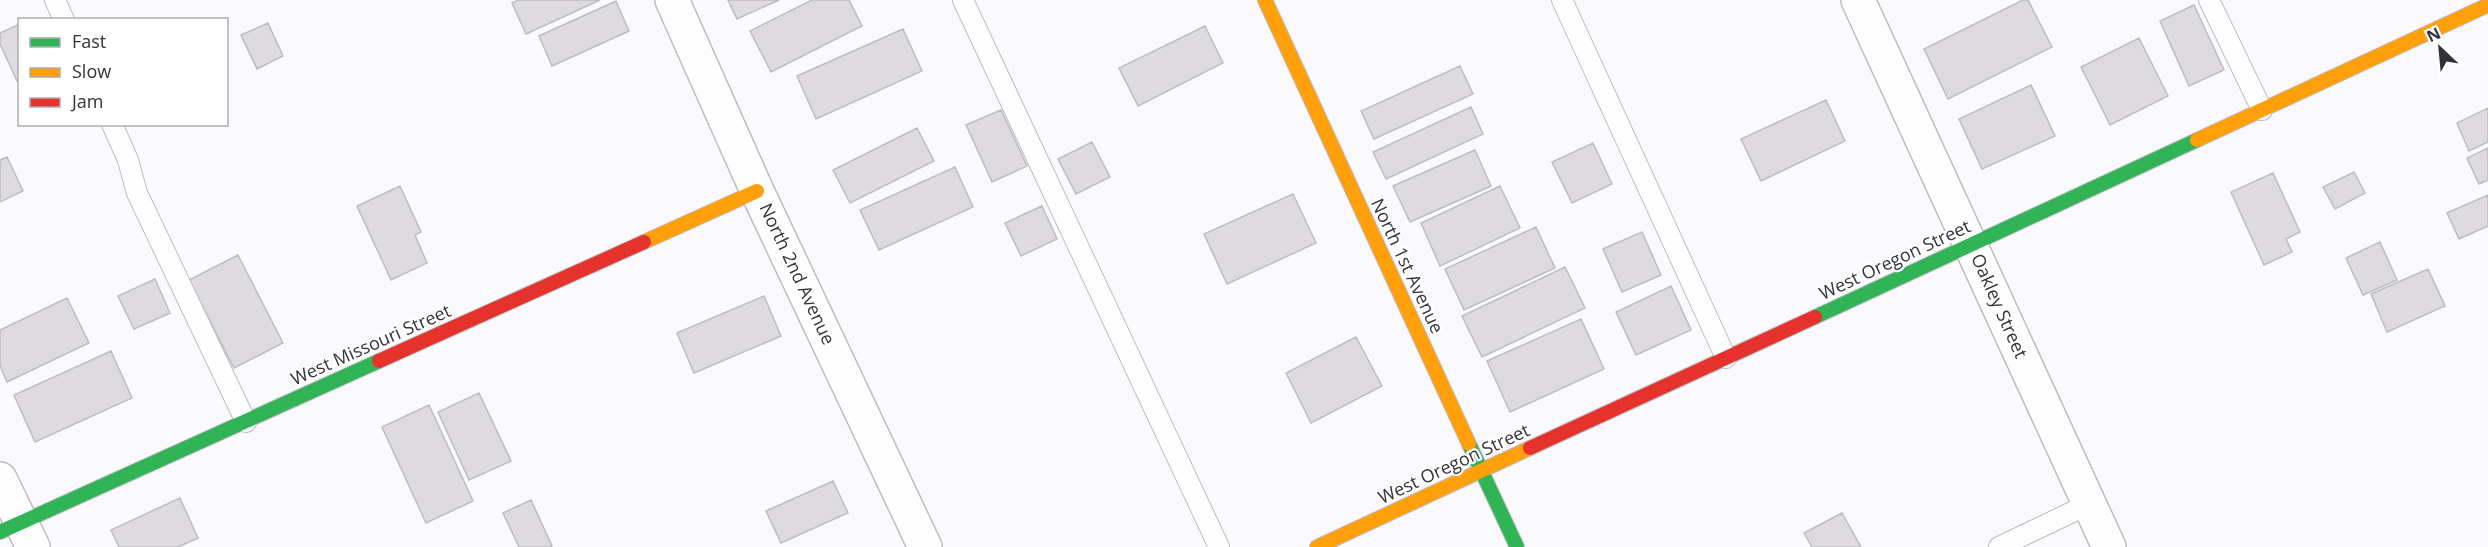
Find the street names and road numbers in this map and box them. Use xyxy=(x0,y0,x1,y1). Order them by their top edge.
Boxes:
street label: North 1st Avenue xyxy=(1366,194,1450,337)
street label: North 2nd Avenue xyxy=(755,199,841,348)
street label: West Oregon Street xyxy=(1815,213,1974,305)
street label: Oakley Street xyxy=(1966,250,2034,362)
street label: West Missouri Street xyxy=(287,298,455,390)
street label: West Oregon Street xyxy=(1374,417,1533,509)

